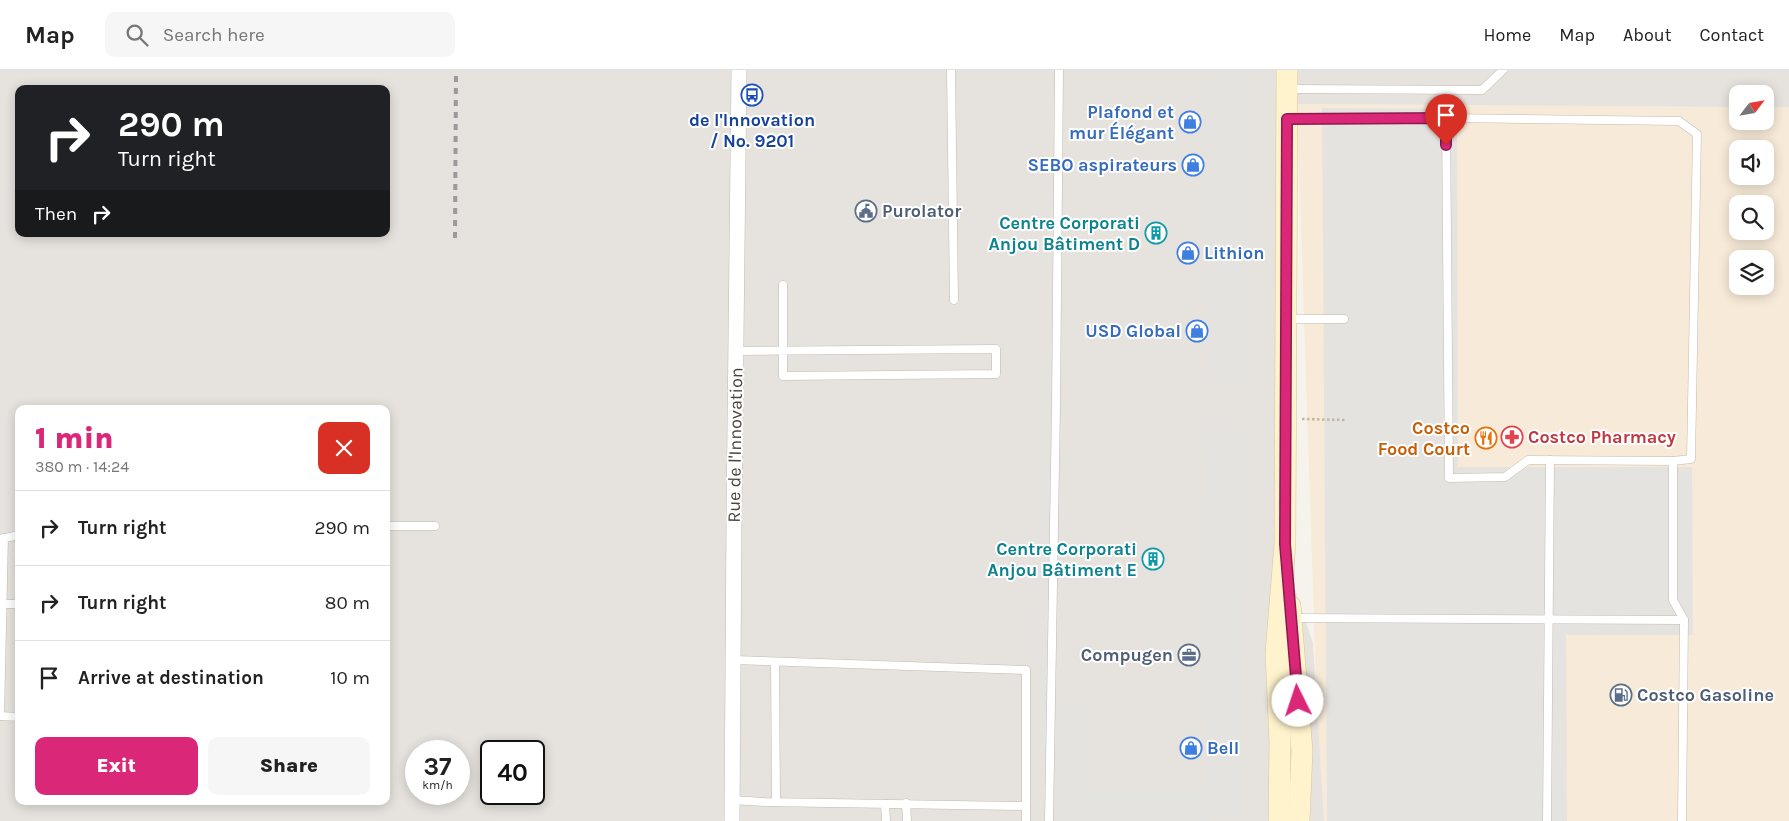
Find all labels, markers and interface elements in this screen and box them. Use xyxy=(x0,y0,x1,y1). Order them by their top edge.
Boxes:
search box xyxy=(105,12,455,57)
text: Map xyxy=(25,21,75,49)
icon: search xyxy=(123,21,151,49)
text: Search here xyxy=(163,24,265,46)
text: Home xyxy=(1483,24,1531,46)
text: Map xyxy=(1559,24,1595,46)
text: About xyxy=(1623,24,1672,46)
text: Contact xyxy=(1700,24,1764,46)
bus stop icon: de l'Innovation / No. 9201 xyxy=(740,83,764,107)
north arrow xyxy=(1729,85,1774,130)
map controls xyxy=(1729,85,1774,295)
pin xyxy=(1425,94,1467,145)
place label: Plafond et mur Élégant xyxy=(1069,101,1174,144)
icon: arrive xyxy=(1432,101,1460,129)
text: 290 m xyxy=(118,104,225,145)
icon: right xyxy=(35,105,100,170)
place label: de l'Innovation / No. 9201 xyxy=(689,109,815,152)
shop icon: Plafond et mur Élégant xyxy=(1178,110,1202,134)
button: sound xyxy=(1729,140,1774,185)
text: Turn right xyxy=(118,146,216,172)
shop icon: SEBO aspirateurs xyxy=(1181,153,1205,177)
place label: SEBO aspirateurs xyxy=(1027,154,1177,176)
button: search xyxy=(1729,195,1774,240)
public building icon: Purolator xyxy=(854,199,878,223)
icon: right xyxy=(87,200,115,228)
place label: Purolator xyxy=(882,200,961,222)
text: Then xyxy=(35,203,77,225)
place label: Centre Corporati Anjou Bâtiment D xyxy=(988,212,1140,255)
building icon: Centre Corporati Anjou Bâtiment D xyxy=(1144,221,1168,245)
shop icon: Lithion xyxy=(1176,241,1200,265)
place label: Lithion xyxy=(1204,242,1264,264)
button: layers xyxy=(1729,250,1774,295)
shop icon: USD Global xyxy=(1185,319,1209,343)
place label: USD Global xyxy=(1085,320,1181,342)
street label: Rue de l'Innovation xyxy=(723,367,747,523)
place label: Costco Food Court xyxy=(1378,417,1470,460)
text: 1 min xyxy=(35,420,114,456)
button: close xyxy=(318,422,370,474)
pharmacy icon: Costco Pharmacy xyxy=(1500,425,1524,449)
restaurant icon: Costco Food Court xyxy=(1474,426,1498,450)
place label: Costco Pharmacy xyxy=(1528,426,1676,448)
text: 380 m · 14:24 xyxy=(35,457,129,476)
icon: right xyxy=(35,514,63,542)
text: Turn right xyxy=(78,517,167,539)
text: 290 m xyxy=(314,517,370,539)
place label: Centre Corporati Anjou Bâtiment E xyxy=(987,538,1137,581)
building icon: Centre Corporati Anjou Bâtiment E xyxy=(1141,547,1165,571)
icon: right xyxy=(35,589,63,617)
text: Turn right xyxy=(78,592,167,614)
text: 80 m xyxy=(325,592,370,614)
office icon: Compugen xyxy=(1177,643,1201,667)
place label: Compugen xyxy=(1081,644,1173,666)
icon: arrive xyxy=(35,664,63,692)
text: Arrive at destination xyxy=(78,667,264,689)
text: 10 m xyxy=(330,667,370,689)
position arrow xyxy=(1271,674,1323,726)
fuel station icon: Costco Gasoline xyxy=(1609,683,1633,707)
place label: Costco Gasoline xyxy=(1637,684,1774,706)
shop icon: Bell xyxy=(1179,736,1203,760)
button: Exit xyxy=(35,737,198,795)
button: Share xyxy=(208,737,370,795)
place label: Bell xyxy=(1207,737,1239,759)
speed limit sign: 40 xyxy=(480,740,545,805)
text: 37 xyxy=(423,752,451,781)
text: km/h xyxy=(422,778,453,792)

